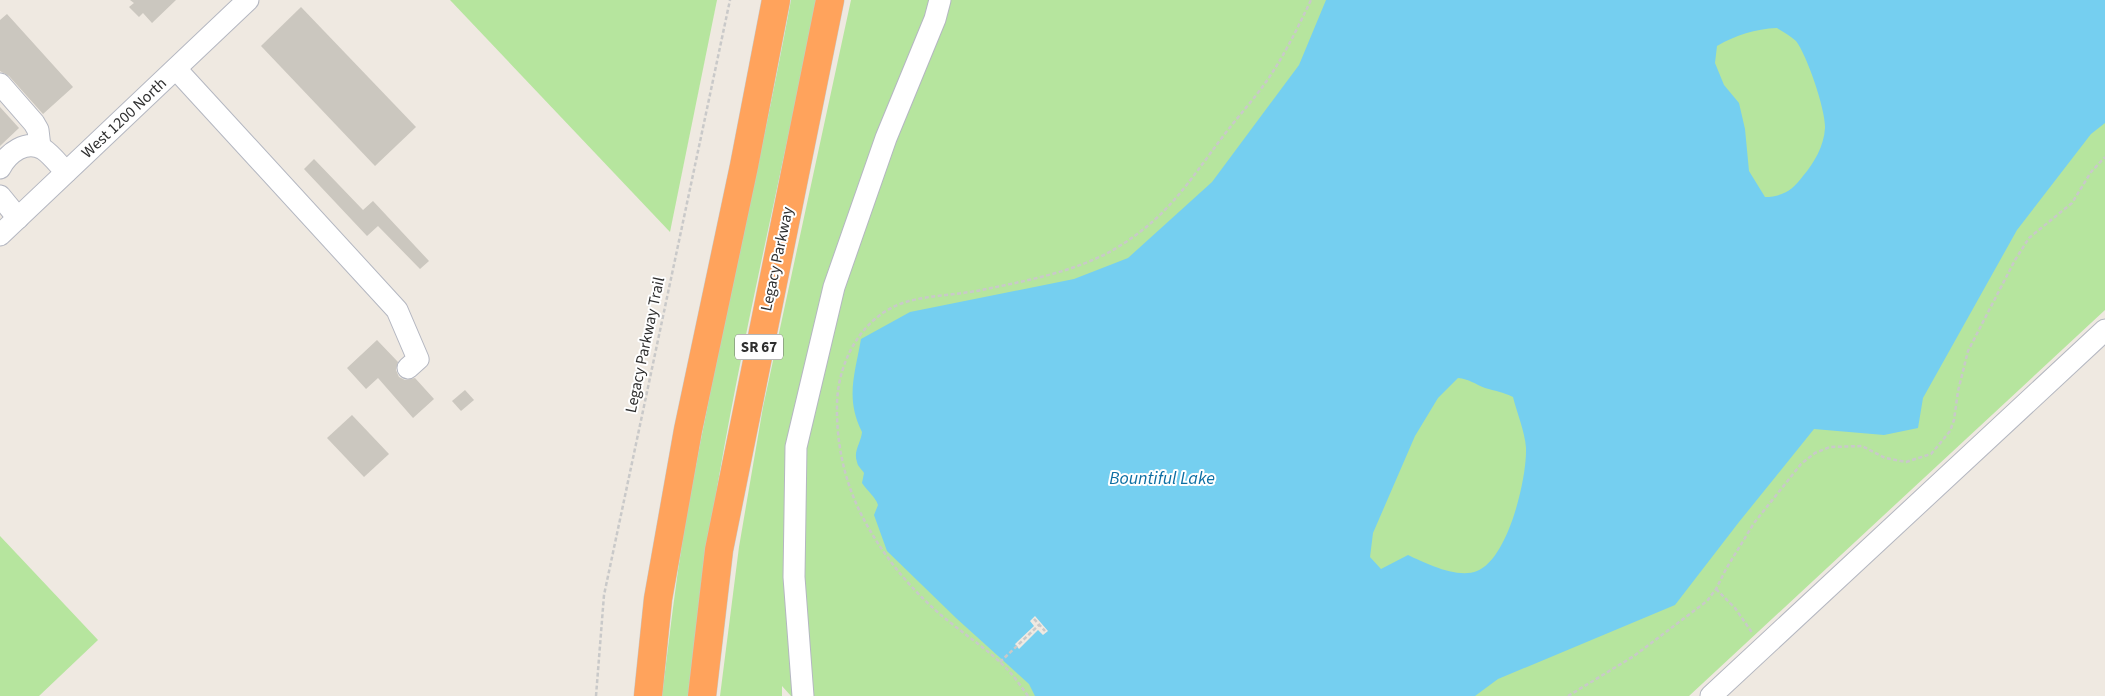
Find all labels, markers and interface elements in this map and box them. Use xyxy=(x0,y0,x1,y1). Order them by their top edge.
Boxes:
street label: West 1200 North xyxy=(77,73,171,163)
street label: Legacy Parkway xyxy=(755,204,799,313)
street label: Legacy Parkway Trail xyxy=(620,275,670,415)
road number: SR 67 xyxy=(735,334,783,360)
water label: Bountiful Lake xyxy=(1109,466,1215,491)

